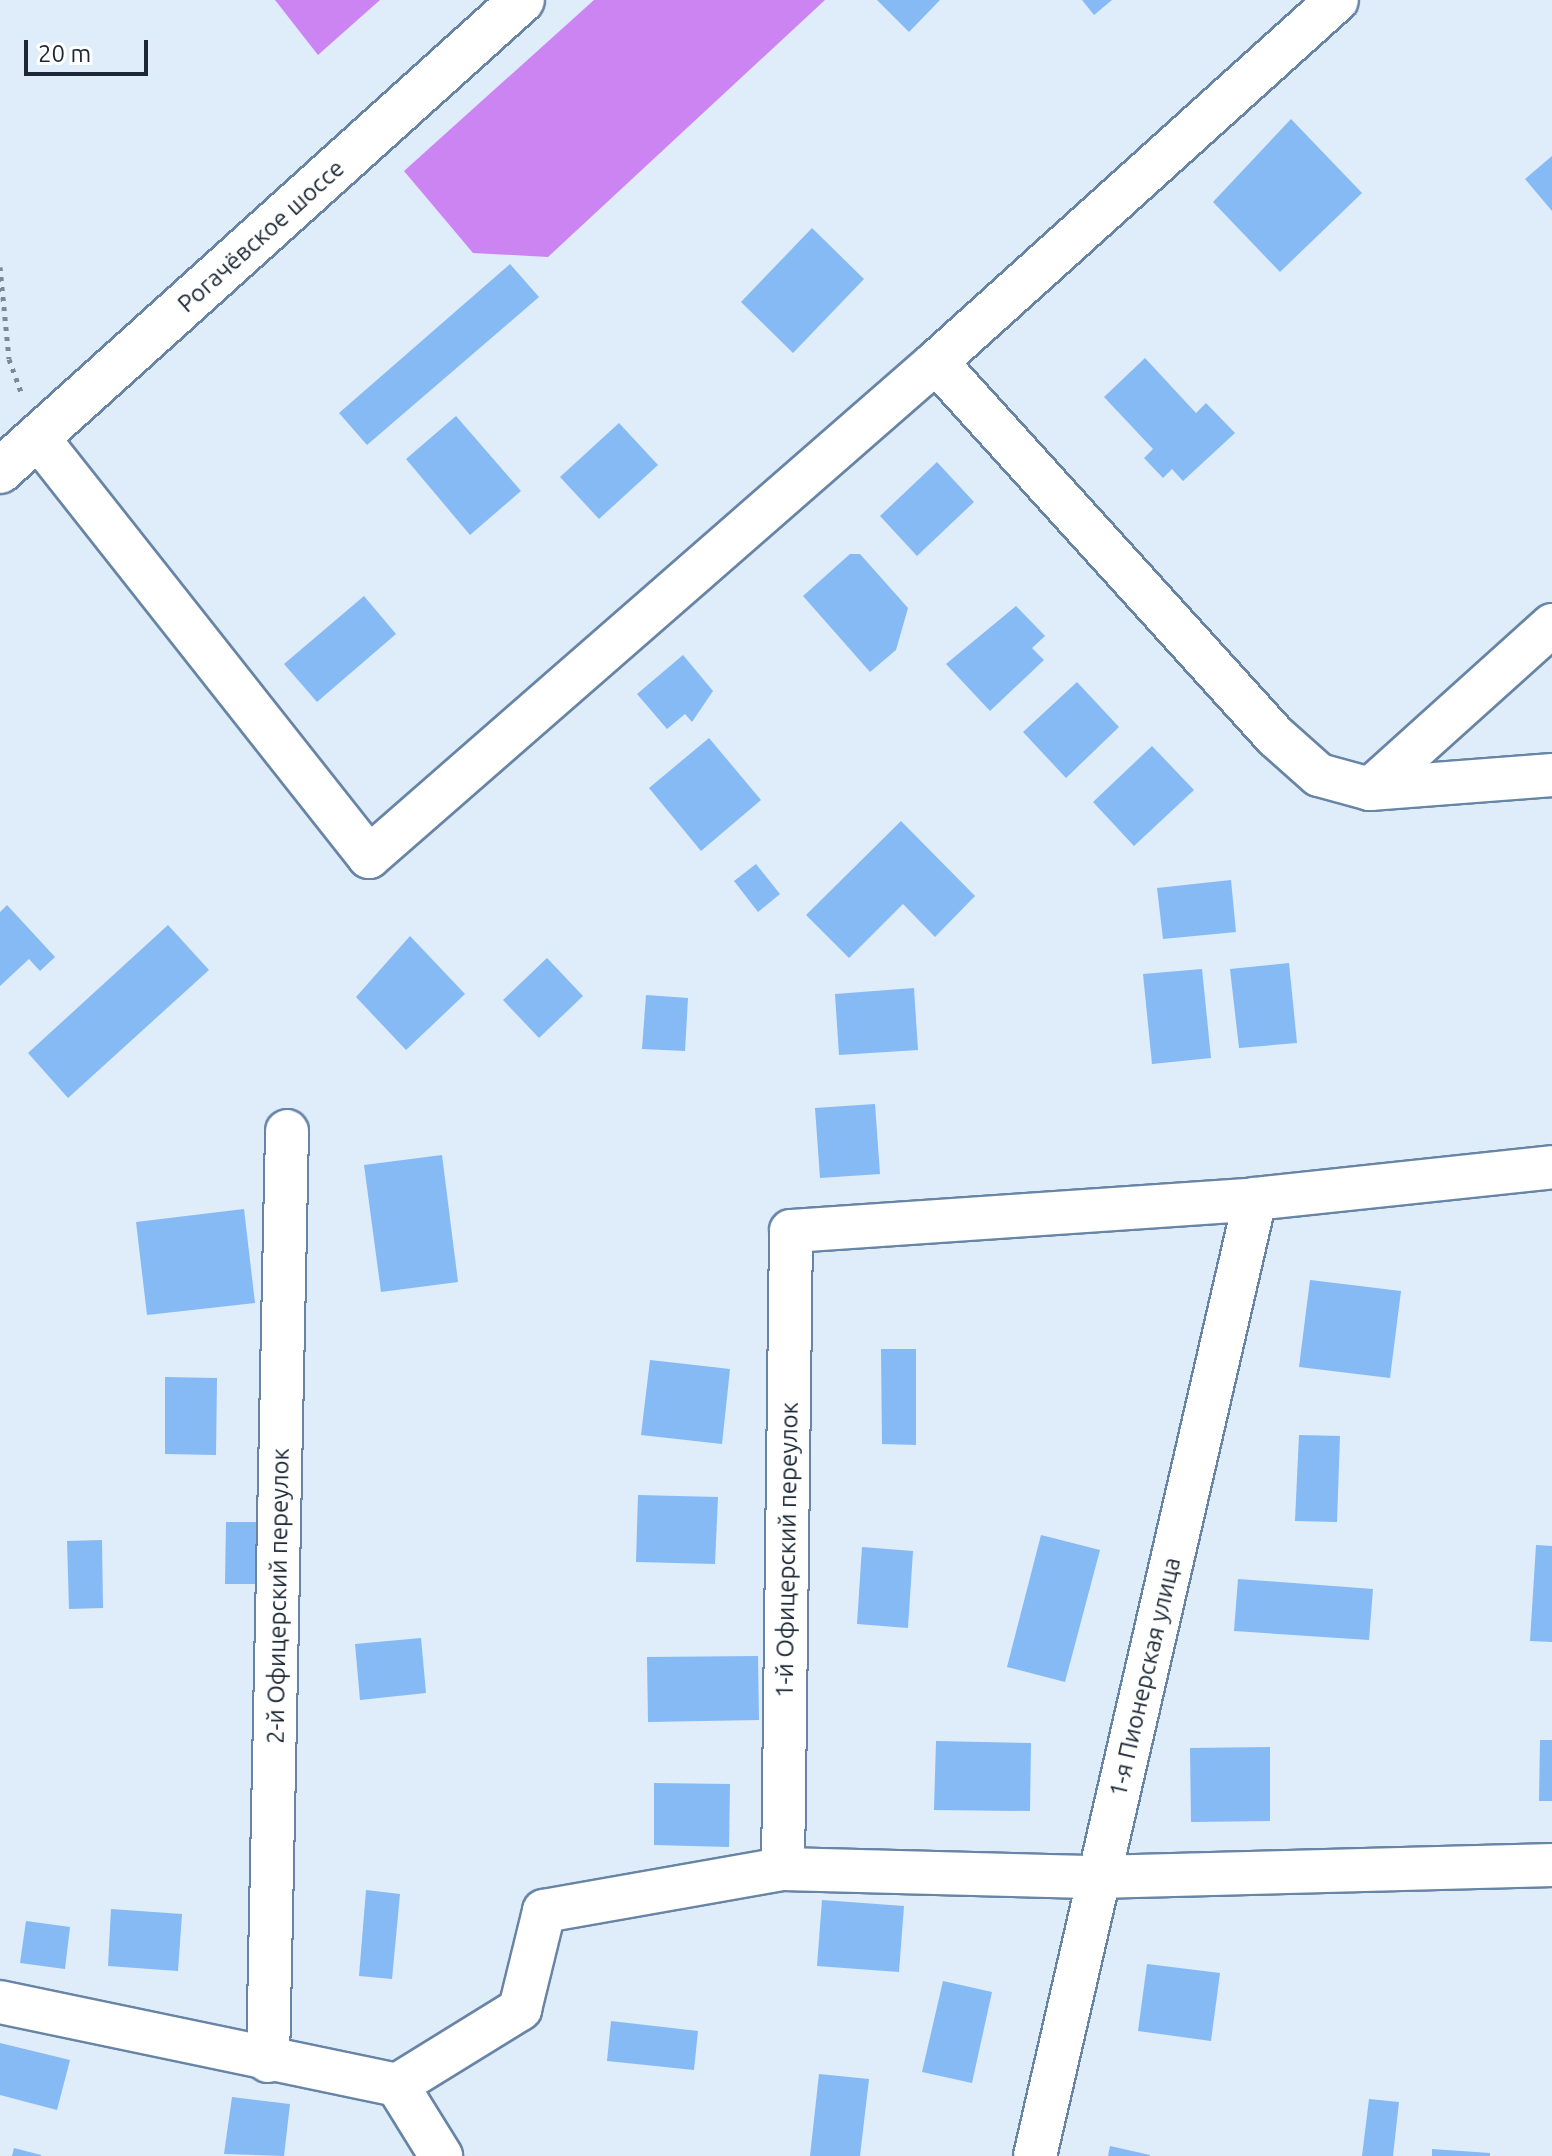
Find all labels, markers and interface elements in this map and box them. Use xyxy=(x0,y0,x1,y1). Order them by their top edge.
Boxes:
scale bar xyxy=(28,24,152,74)
text: 20 m xyxy=(38,40,91,67)
street label: Рогачёвское шоссе xyxy=(172,154,350,318)
street label: 1-й Офицерский переулок xyxy=(770,1402,804,1698)
street label: 2-й Офицерский переулок xyxy=(261,1448,295,1744)
street label: 1-я Пионерская улица xyxy=(1103,1554,1187,1800)

